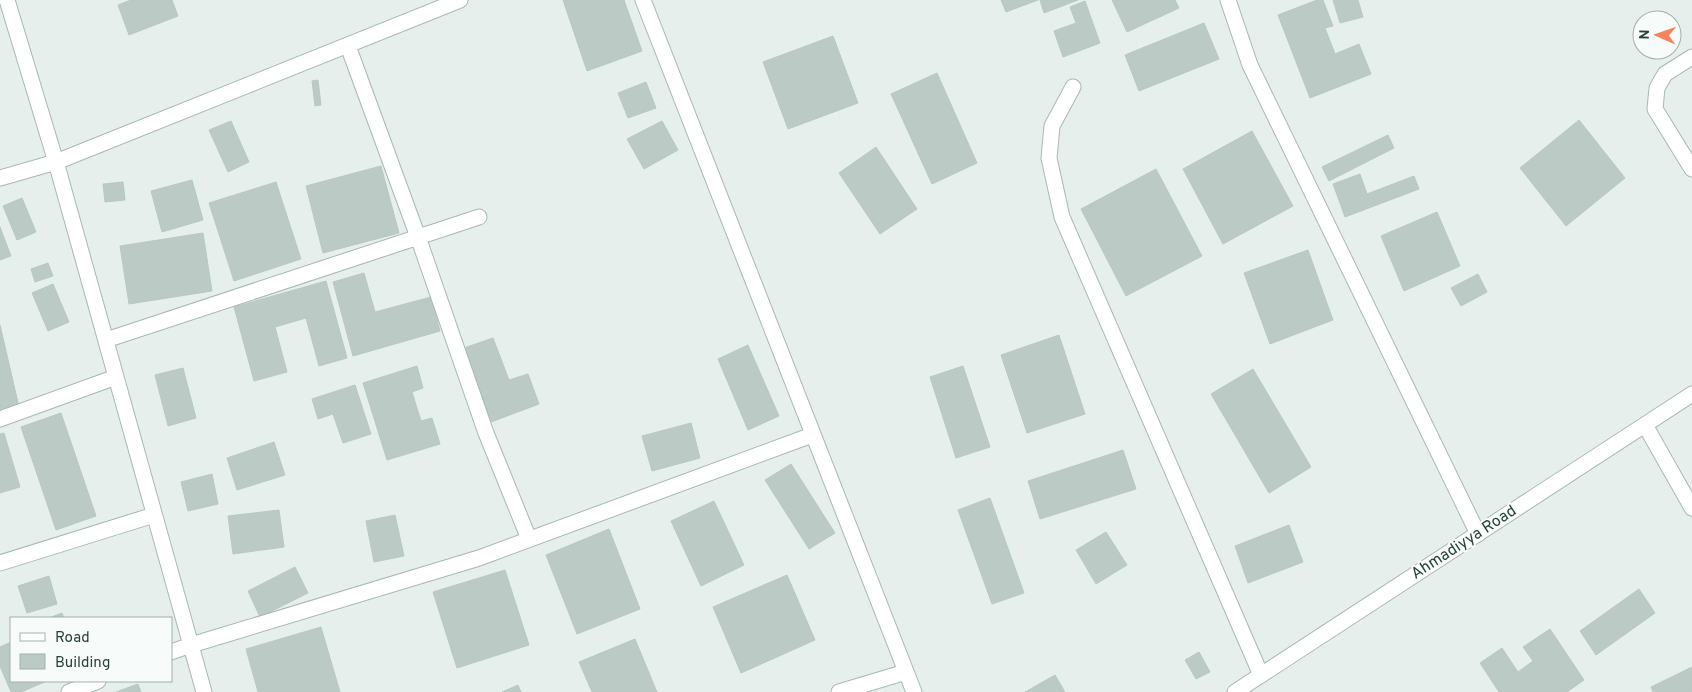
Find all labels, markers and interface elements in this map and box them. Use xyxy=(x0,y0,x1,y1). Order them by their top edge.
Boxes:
north arrow xyxy=(1632,10,1682,60)
text: N xyxy=(1637,29,1654,40)
street label: Ahmadiyya Road xyxy=(1408,501,1520,585)
legend xyxy=(10,617,172,682)
text: Road xyxy=(55,629,90,648)
text: Building xyxy=(55,654,110,673)

